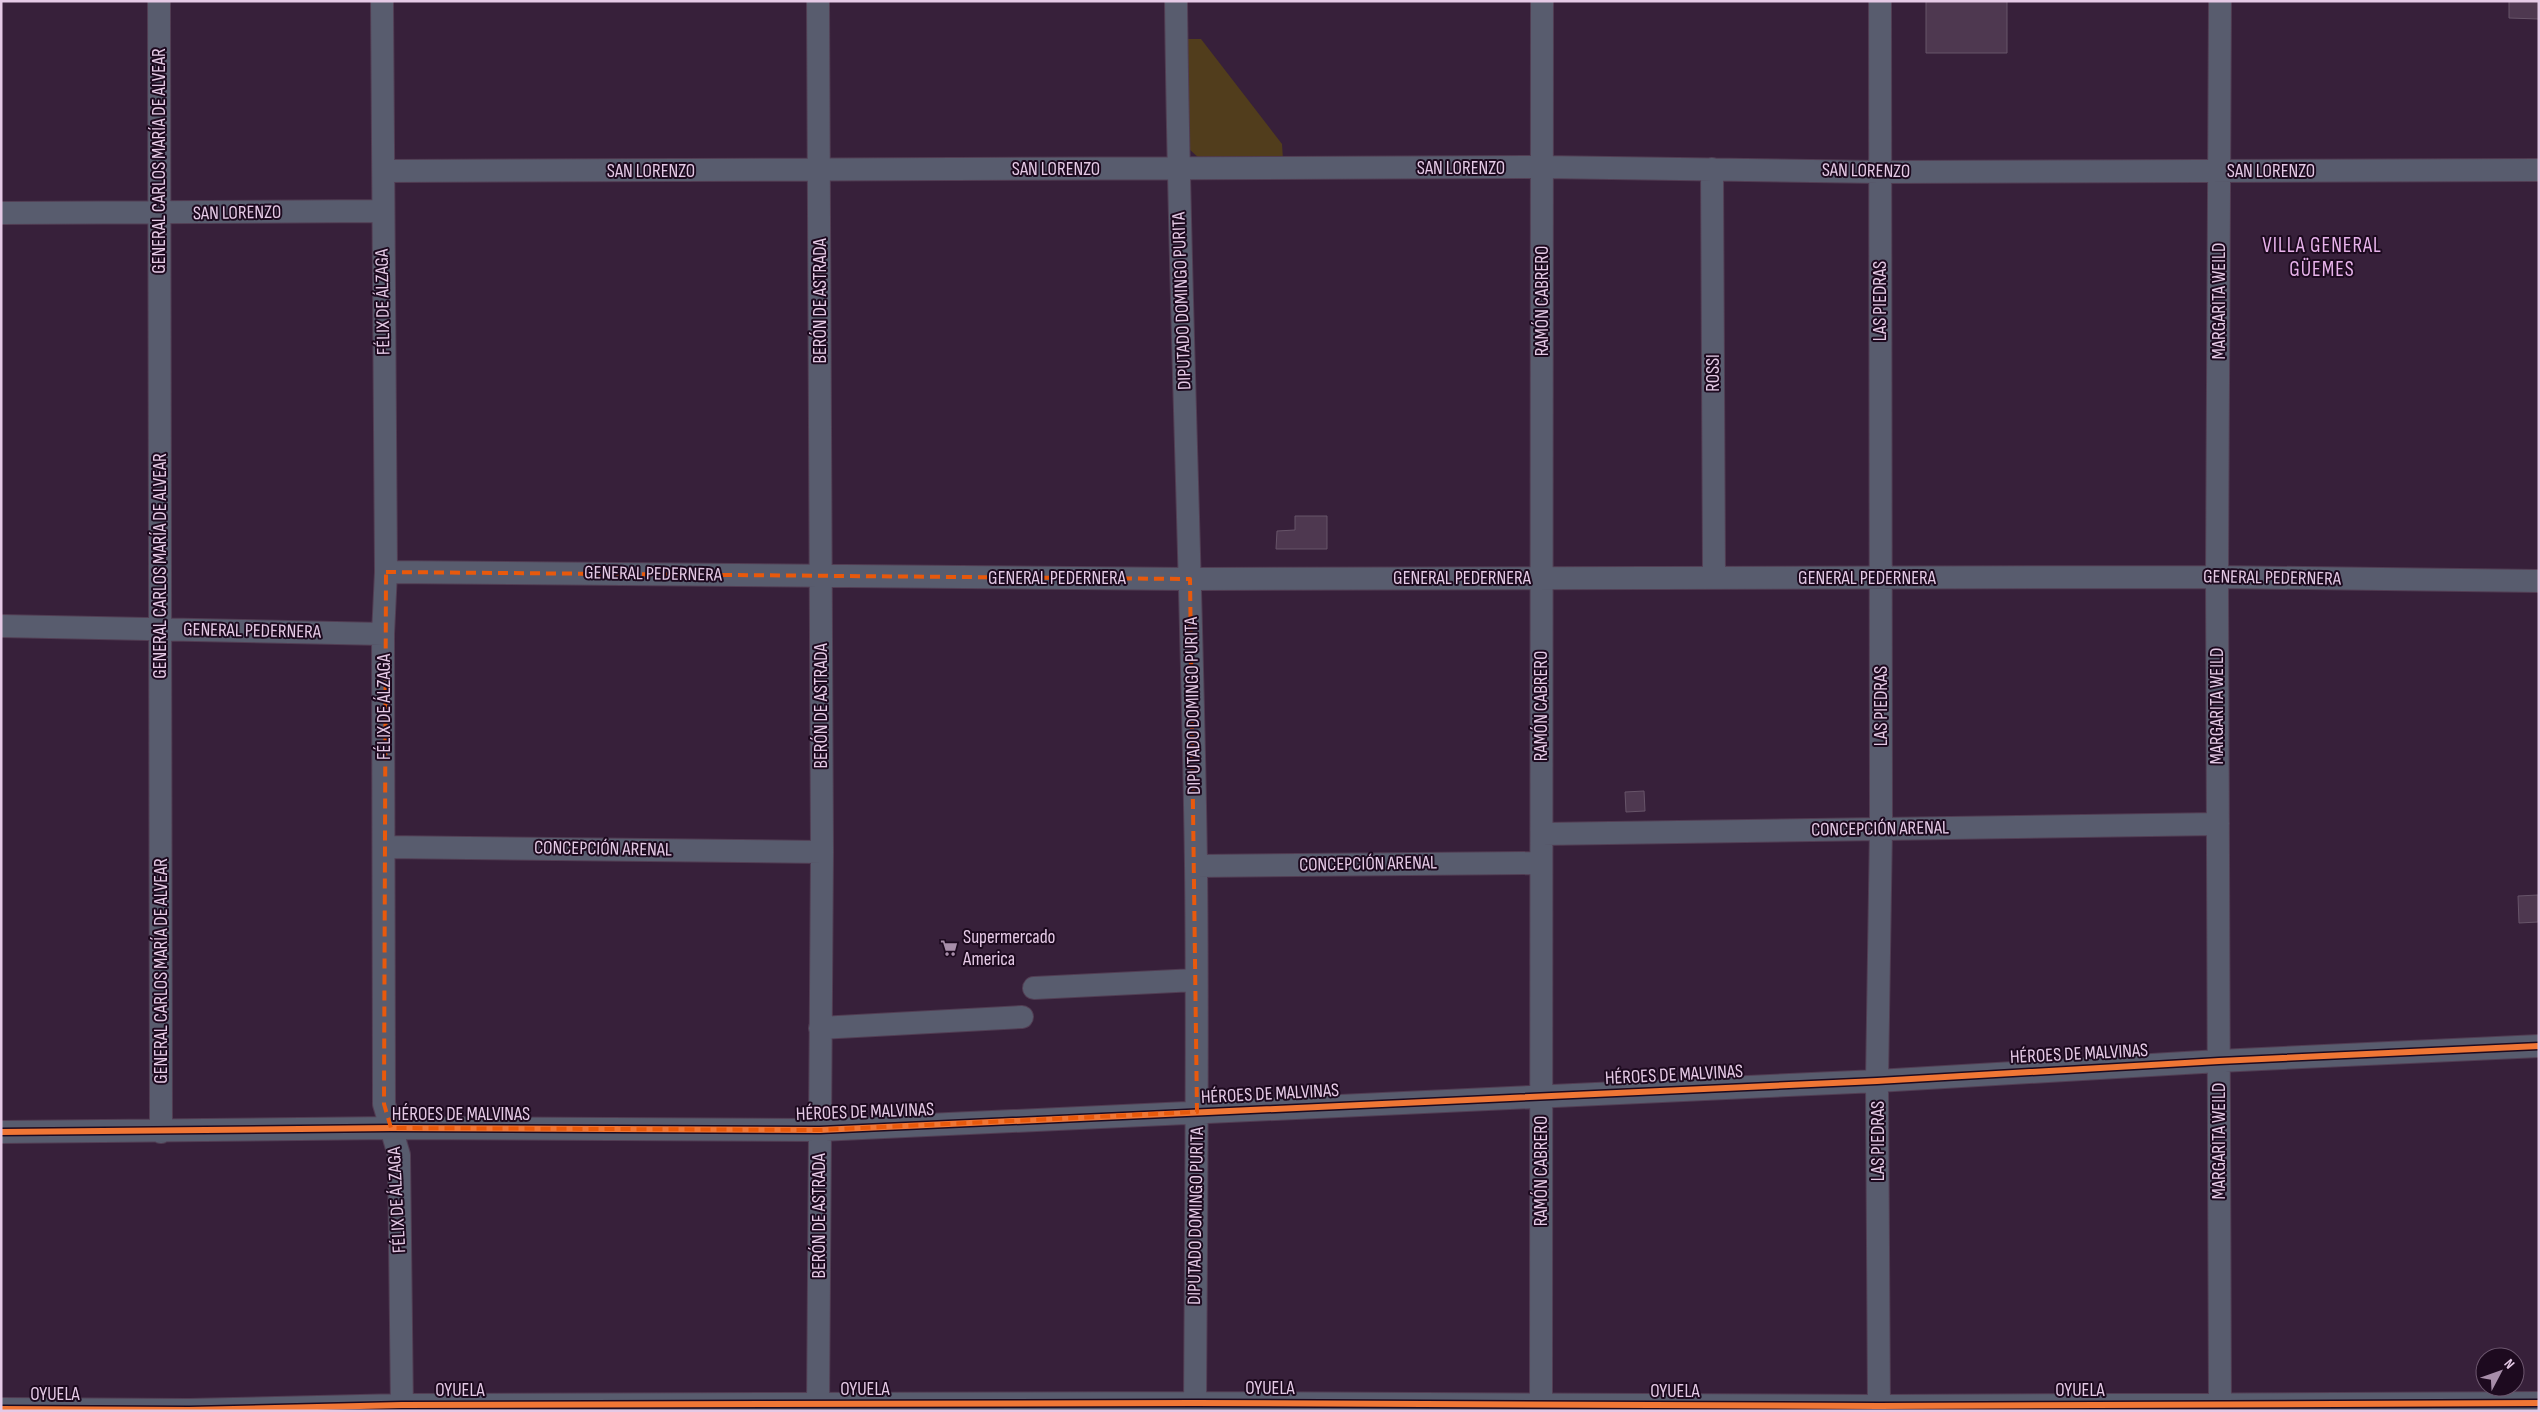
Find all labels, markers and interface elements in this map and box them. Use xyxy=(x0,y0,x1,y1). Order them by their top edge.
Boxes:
street label: GENERAL CARLOS MARÍA DE ALVEAR xyxy=(148,48,171,274)
street label: SAN LORENZO xyxy=(1417,157,1505,180)
street label: SAN LORENZO xyxy=(1012,158,1100,181)
street label: SAN LORENZO xyxy=(1822,159,1910,183)
street label: SAN LORENZO xyxy=(607,160,695,183)
street label: SAN LORENZO xyxy=(2227,160,2315,183)
street label: SAN LORENZO xyxy=(193,201,281,225)
street label: DIPUTADO DOMINGO PURITA xyxy=(1167,211,1197,390)
district label: VILLA GENERAL GÜEMES xyxy=(2262,233,2382,282)
street label: BERÓN DE ASTRADA xyxy=(809,238,832,364)
street label: MARGARITA WEILD xyxy=(2208,243,2231,359)
street label: RAMÓN CABRERO xyxy=(1531,246,1554,356)
street label: FÉLIX DE ÁLZAGA xyxy=(371,248,395,355)
street label: LAS PIEDRAS xyxy=(1869,261,1892,341)
street label: ROSSI xyxy=(1702,354,1725,392)
street label: GENERAL CARLOS MARÍA DE ALVEAR xyxy=(149,453,172,679)
street label: GENERAL PEDERNERA xyxy=(584,561,723,587)
street label: GENERAL PEDERNERA xyxy=(2203,565,2342,591)
street label: GENERAL PEDERNERA xyxy=(988,567,1127,590)
street label: GENERAL PEDERNERA xyxy=(1393,567,1532,590)
street label: GENERAL PEDERNERA xyxy=(1798,567,1937,590)
street label: DIPUTADO DOMINGO PURITA xyxy=(1180,616,1206,795)
street label: GENERAL PEDERNERA xyxy=(183,618,322,644)
street label: BERÓN DE ASTRADA xyxy=(810,643,833,769)
street label: MARGARITA WEILD xyxy=(2206,648,2229,764)
street label: RAMÓN CABRERO xyxy=(1530,651,1553,761)
street label: FÉLIX DE ÁLZAGA xyxy=(373,653,396,760)
street label: LAS PIEDRAS xyxy=(1870,666,1893,746)
street label: CONCEPCIÓN ARENAL xyxy=(1811,816,1949,842)
street label: CONCEPCIÓN ARENAL xyxy=(534,836,672,862)
street label: CONCEPCIÓN ARENAL xyxy=(1299,851,1437,877)
street label: GENERAL CARLOS MARÍA DE ALVEAR xyxy=(150,858,173,1084)
place label: Supermercado America xyxy=(962,926,1056,971)
supermarket icon: Supermercado America xyxy=(939,938,959,958)
street label: HÉROES DE MALVINAS xyxy=(2009,1039,2149,1069)
street label: HÉROES DE MALVINAS xyxy=(1604,1060,1744,1090)
street label: HÉROES DE MALVINAS xyxy=(1200,1079,1340,1109)
street label: MARGARITA WEILD xyxy=(2208,1083,2231,1199)
street label: HÉROES DE MALVINAS xyxy=(795,1098,935,1126)
street label: LAS PIEDRAS xyxy=(1867,1101,1890,1181)
street label: HÉROES DE MALVINAS xyxy=(392,1103,530,1126)
street label: RAMÓN CABRERO xyxy=(1530,1116,1553,1226)
street label: DIPUTADO DOMINGO PURITA xyxy=(1183,1126,1209,1305)
street label: FÉLIX DE ÁLZAGA xyxy=(383,1146,411,1254)
street label: BERÓN DE ASTRADA xyxy=(808,1153,831,1279)
north arrow xyxy=(2475,1347,2525,1397)
text: N xyxy=(2501,1355,2518,1372)
street label: OYUELA xyxy=(1245,1377,1296,1400)
street label: OYUELA xyxy=(840,1378,891,1401)
street label: OYUELA xyxy=(435,1379,486,1402)
street label: OYUELA xyxy=(2055,1379,2106,1402)
street label: OYUELA xyxy=(1650,1380,1701,1403)
street label: OYUELA xyxy=(30,1383,81,1406)

